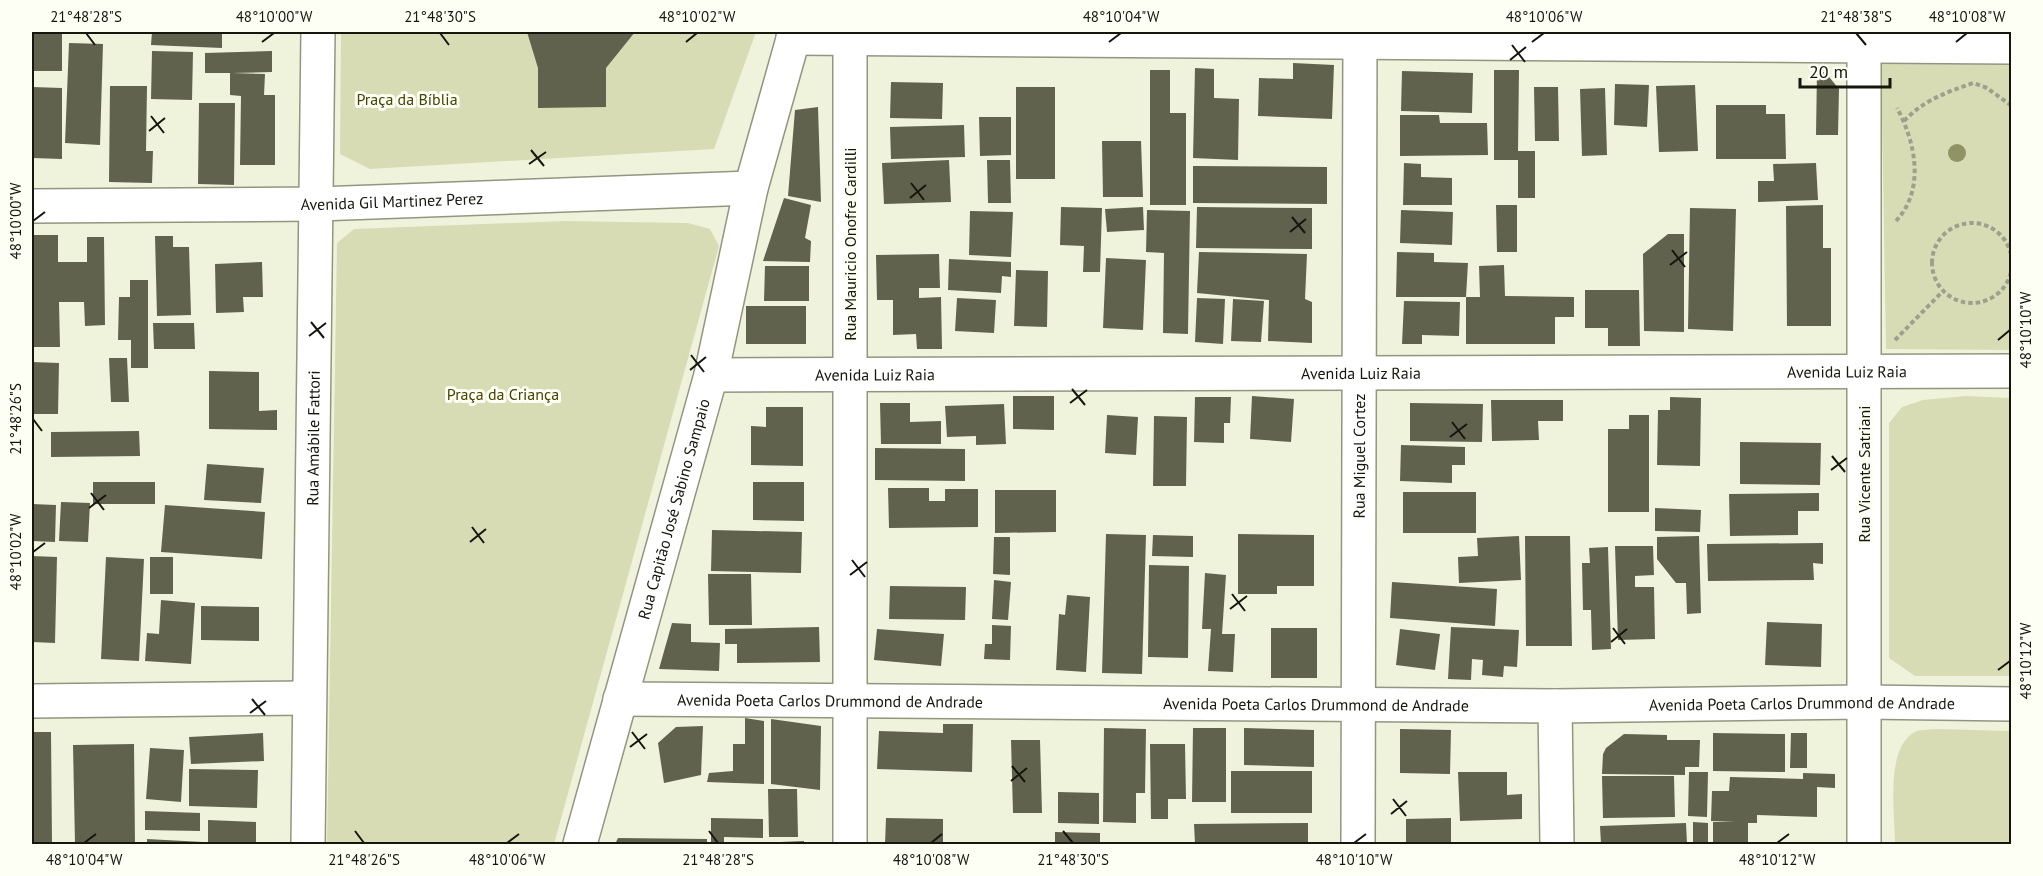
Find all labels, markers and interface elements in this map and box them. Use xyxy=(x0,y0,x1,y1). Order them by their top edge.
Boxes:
text: 21°48'28"S xyxy=(50,7,122,26)
text: 48°10'00"W xyxy=(236,7,313,26)
text: 21°48'30"S xyxy=(404,7,476,26)
text: 48°10'02"W xyxy=(659,7,736,26)
text: 48°10'04"W xyxy=(1083,7,1160,26)
text: 48°10'06"W xyxy=(1506,7,1583,26)
text: 21°48'38"S xyxy=(1820,7,1892,26)
text: 48°10'08"W xyxy=(1929,7,2006,26)
scale bar xyxy=(1800,51,1890,89)
text: 20 m xyxy=(1809,60,1848,83)
park label: Praça da Bíblia xyxy=(356,89,458,109)
street label: Rua Mauricio Onofre Cardilli xyxy=(840,147,860,341)
text: 48°10'00"W xyxy=(6,182,25,259)
street label: Avenida Gil Martinez Perez xyxy=(301,188,483,214)
text: 48°10'10"W xyxy=(2016,291,2035,368)
street label: Avenida Luiz Raia xyxy=(1787,361,1907,382)
street label: Avenida Luiz Raia xyxy=(1301,363,1421,383)
street label: Avenida Luiz Raia xyxy=(815,364,935,385)
street label: Rua Amábile Fattori xyxy=(302,370,324,506)
text: 21°48'26"S xyxy=(6,383,25,455)
park label: Praça da Criança xyxy=(447,384,559,404)
street label: Rua Miguel Cortez xyxy=(1349,394,1369,518)
street label: Rua Capitão José Sabino Sampaio xyxy=(633,396,714,622)
street label: Rua Vicente Satriani xyxy=(1854,405,1874,543)
text: 48°10'02"W xyxy=(6,513,25,590)
text: 48°10'12"W xyxy=(2016,622,2035,699)
street label: Avenida Poeta Carlos Drummond de Andrade xyxy=(677,689,983,712)
street label: Avenida Poeta Carlos Drummond de Andrade xyxy=(1649,692,1955,715)
street label: Avenida Poeta Carlos Drummond de Andrade xyxy=(1163,693,1469,715)
text: 48°10'04"W xyxy=(46,850,123,869)
text: 21°48'26"S xyxy=(328,850,400,869)
text: 48°10'06"W xyxy=(469,850,546,869)
text: 21°48'28"S xyxy=(682,850,754,869)
text: 48°10'08"W xyxy=(893,850,970,869)
text: 21°48'30"S xyxy=(1037,850,1109,869)
text: 48°10'10"W xyxy=(1316,850,1393,869)
text: 48°10'12"W xyxy=(1739,850,1816,869)

